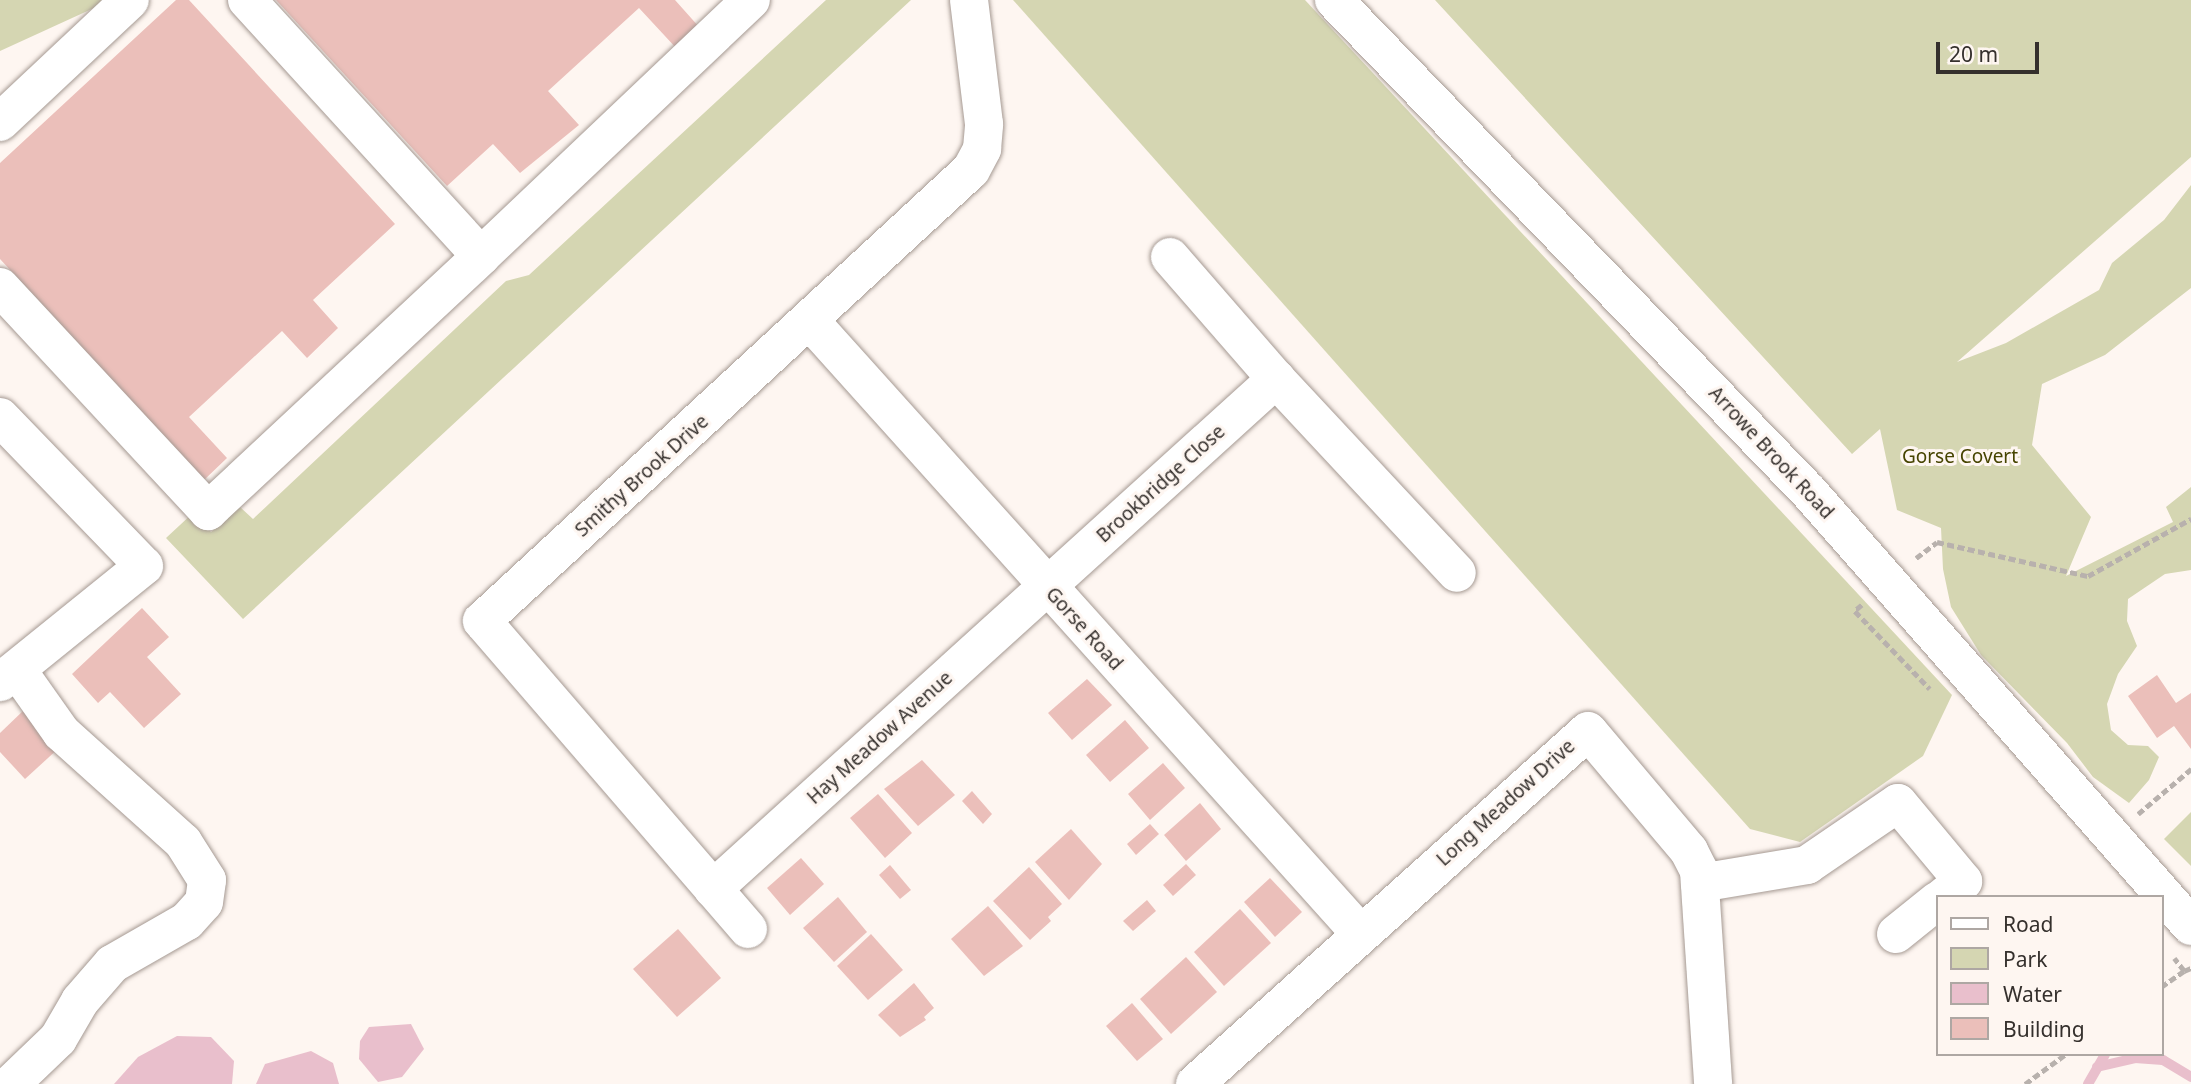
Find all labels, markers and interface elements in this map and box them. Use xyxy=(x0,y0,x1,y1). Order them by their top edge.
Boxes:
scale bar xyxy=(1939,28,2042,72)
text: 20 m xyxy=(1949,40,1998,68)
street label: Arrowe Brook Road xyxy=(1704,382,1838,524)
street label: Smithy Brook Drive xyxy=(571,410,713,542)
street label: Brookbridge Close xyxy=(1092,420,1230,548)
park label: Gorse Covert xyxy=(1902,446,2018,468)
street label: Gorse Road xyxy=(1041,583,1127,675)
street label: Hay Meadow Avenue xyxy=(803,667,957,809)
street label: Long Meadow Drive xyxy=(1432,735,1580,871)
legend xyxy=(1936,895,2163,1056)
text: Road xyxy=(2003,910,2053,938)
text: Park xyxy=(2003,945,2047,973)
text: Water xyxy=(2003,980,2062,1008)
text: Building xyxy=(2003,1015,2085,1043)

